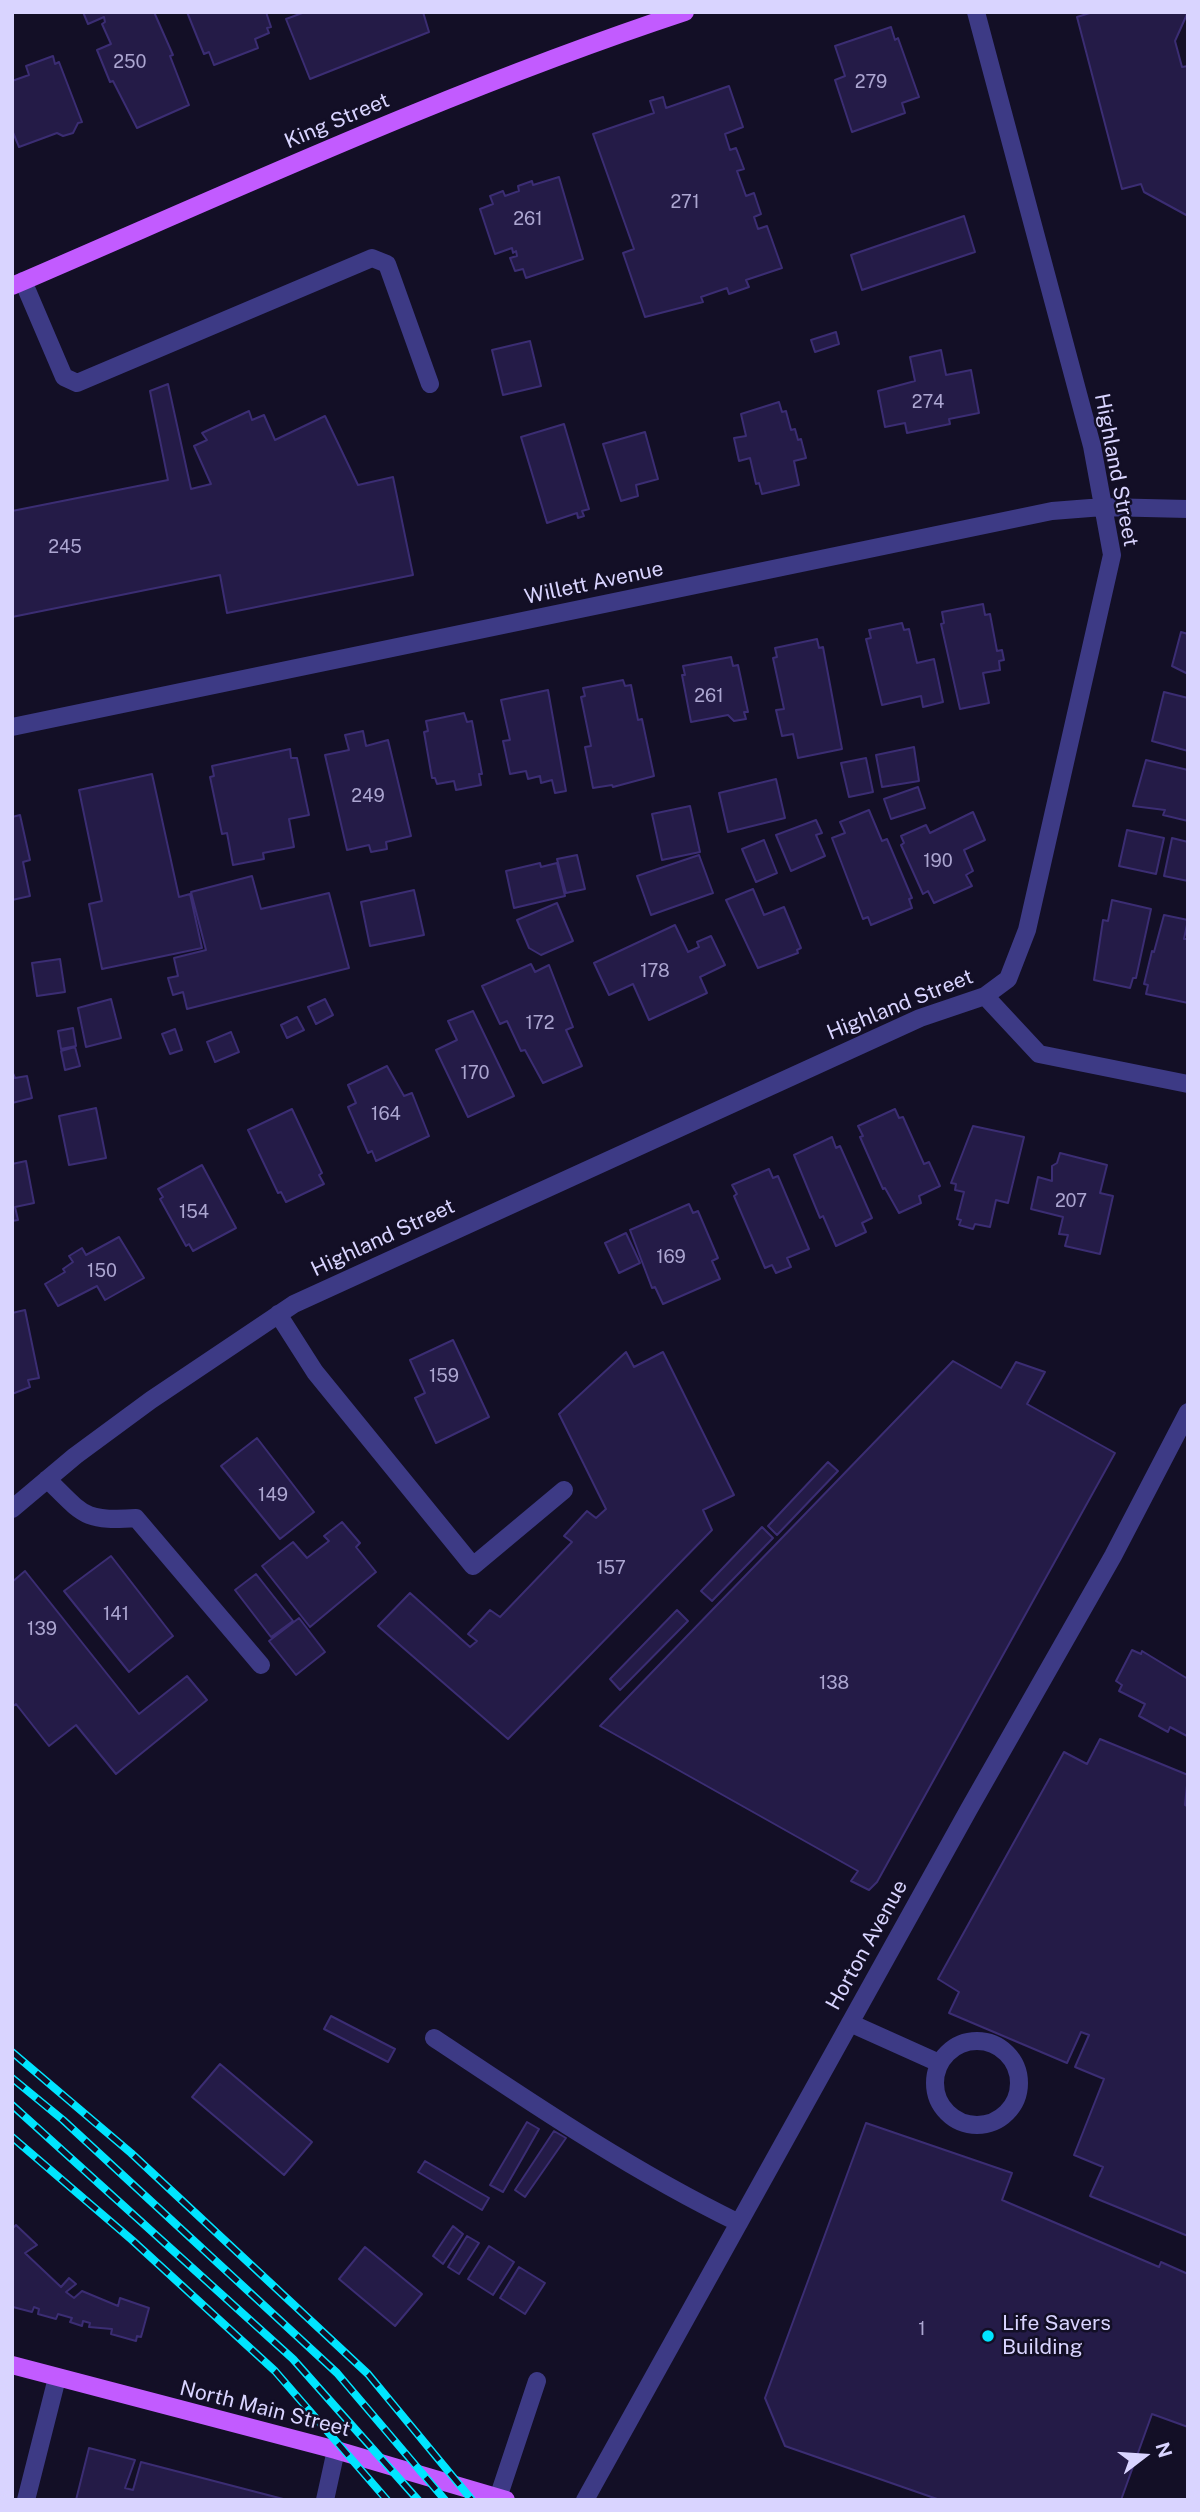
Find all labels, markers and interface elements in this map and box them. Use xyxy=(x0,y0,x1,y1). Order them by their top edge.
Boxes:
house number: 250 xyxy=(113,51,147,73)
house number: 279 xyxy=(855,71,887,93)
street label: King Street xyxy=(281,88,393,154)
house number: 271 xyxy=(670,191,700,213)
house number: 261 xyxy=(513,208,543,230)
house number: 274 xyxy=(912,391,944,413)
street label: Highland Street xyxy=(1089,391,1143,549)
house number: 245 xyxy=(48,536,82,558)
street label: Willett Avenue xyxy=(522,556,666,610)
house number: 261 xyxy=(694,685,724,707)
house number: 249 xyxy=(351,785,385,807)
house number: 190 xyxy=(923,850,953,872)
house number: 178 xyxy=(640,960,670,982)
street label: Highland Street xyxy=(823,964,977,1046)
house number: 172 xyxy=(526,1012,554,1034)
house number: 170 xyxy=(461,1062,489,1084)
house number: 164 xyxy=(371,1103,401,1125)
house number: 207 xyxy=(1055,1190,1087,1212)
street label: Highland Street xyxy=(307,1194,459,1282)
house number: 154 xyxy=(179,1201,209,1223)
house number: 169 xyxy=(656,1246,686,1268)
house number: 150 xyxy=(87,1260,117,1282)
house number: 159 xyxy=(429,1365,459,1387)
house number: 149 xyxy=(258,1484,288,1506)
house number: 157 xyxy=(596,1557,626,1579)
house number: 141 xyxy=(103,1603,129,1625)
house number: 139 xyxy=(27,1618,57,1640)
house number: 138 xyxy=(819,1672,849,1694)
street label: Horton Avenue xyxy=(821,1876,913,2014)
place label: Life Savers Building xyxy=(1002,2311,1111,2361)
house number: 1 xyxy=(918,2318,926,2340)
marker: Life Savers Building xyxy=(980,2328,996,2344)
street label: North Main Street xyxy=(177,2376,353,2442)
north arrow xyxy=(1109,2421,1179,2491)
text: N xyxy=(1151,2440,1177,2460)

